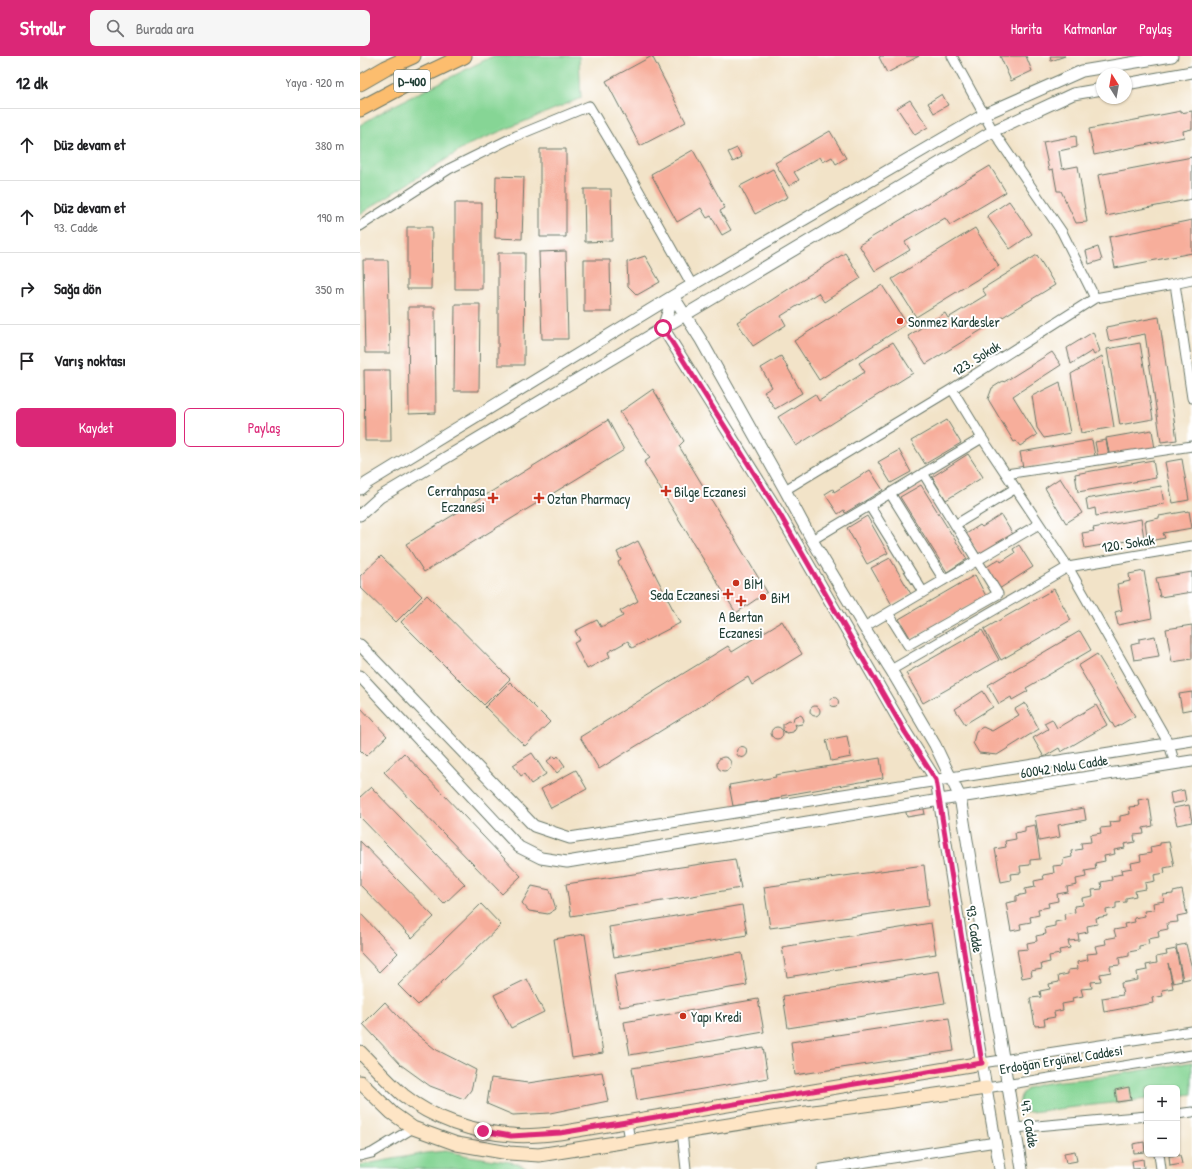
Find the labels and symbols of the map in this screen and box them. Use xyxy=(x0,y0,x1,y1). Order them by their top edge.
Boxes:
north arrow xyxy=(1096,68,1132,104)
road number: D-400 xyxy=(394,70,430,92)
place label: Sonmez Kardesler xyxy=(908,312,1001,331)
marker: Sonmez Kardesler xyxy=(895,316,905,326)
route start xyxy=(654,319,672,337)
street label: 123. Sokak xyxy=(948,336,1004,380)
place label: Cerrahpasa Eczanesi xyxy=(427,481,486,516)
place label: Bilge Eczanesi xyxy=(674,482,747,502)
marker: Bilge Eczanesi xyxy=(661,486,671,496)
place label: Oztan Pharmacy xyxy=(547,489,631,509)
marker: Cerrahpasa Eczanesi xyxy=(488,493,498,503)
marker: Oztan Pharmacy xyxy=(534,493,544,503)
street label: 120. Sokak xyxy=(1100,529,1156,557)
place label: BİM xyxy=(744,574,763,593)
marker: BİM xyxy=(731,578,741,588)
place label: Seda Eczanesi xyxy=(650,585,720,604)
place label: BiM xyxy=(771,588,790,607)
marker: Seda Eczanesi xyxy=(723,589,733,599)
marker: BiM xyxy=(758,592,768,602)
marker: A Bertan Eczanesi xyxy=(736,596,746,606)
place label: A Bertan Eczanesi xyxy=(719,607,763,642)
street label: 60042 Nolu Cadde xyxy=(1019,750,1110,782)
street label: 93. Cadde xyxy=(962,904,988,954)
place label: Yapı Kredi xyxy=(691,1007,742,1027)
marker: Yapı Kredi xyxy=(678,1011,688,1021)
street label: Erdoğan Ergünel Caddesi xyxy=(998,1040,1124,1079)
street label: 47. Cadde xyxy=(1016,1099,1044,1150)
route end xyxy=(474,1122,492,1140)

